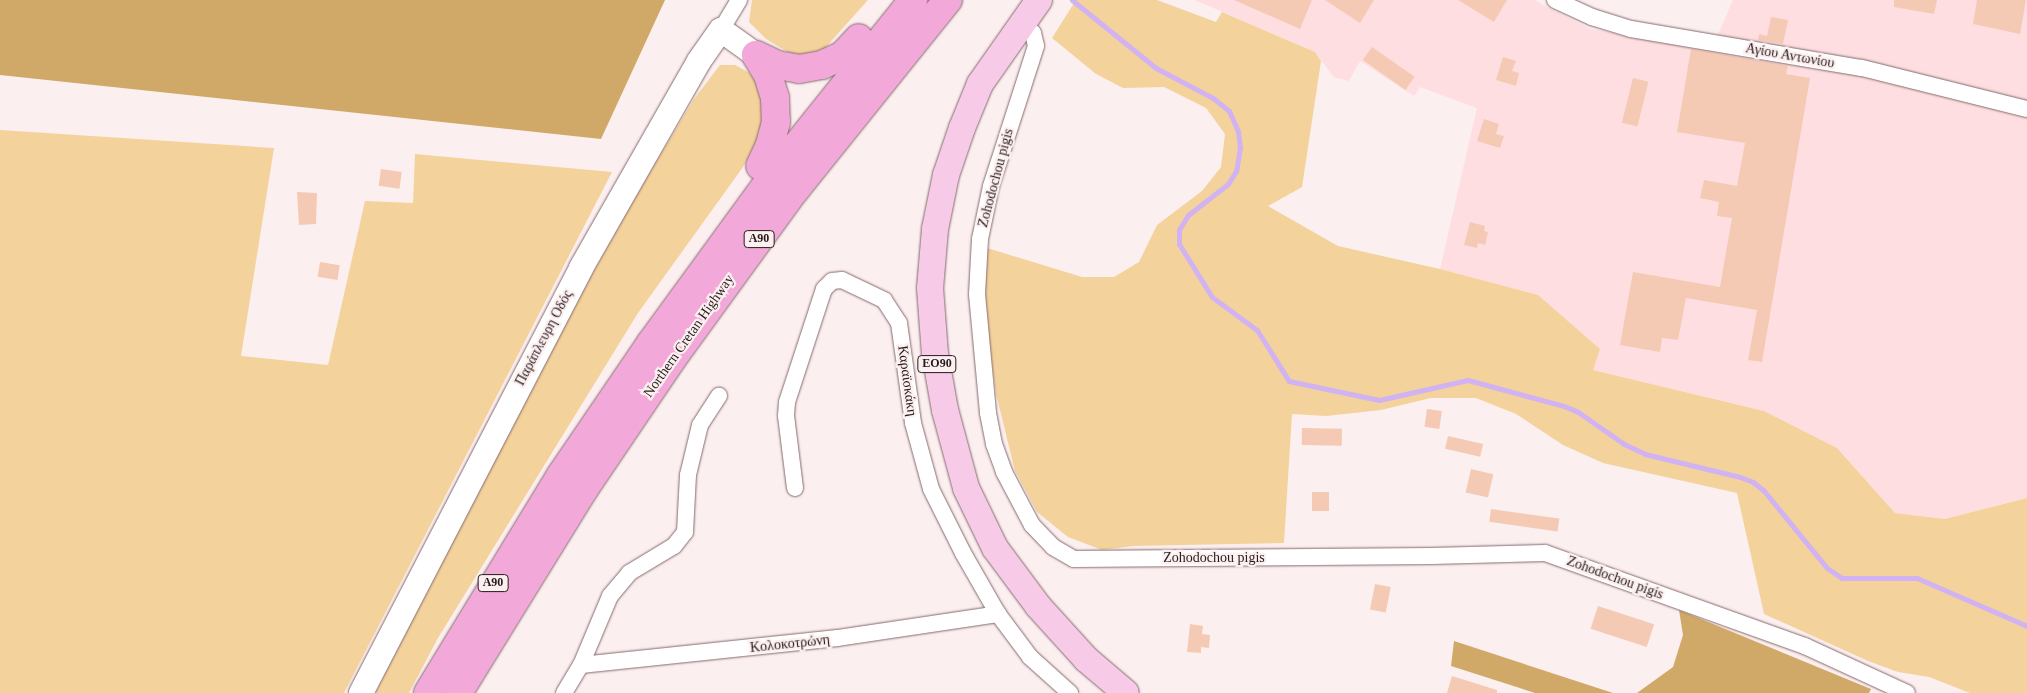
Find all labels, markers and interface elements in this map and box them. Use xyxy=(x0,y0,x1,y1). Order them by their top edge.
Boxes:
street label: Αγίου Αντωνίου xyxy=(1744,40,1836,72)
street label: Zohodochou pigis xyxy=(975,127,1017,229)
road number: Α90 xyxy=(743,230,775,248)
street label: Northern Cretan Highway xyxy=(640,271,738,401)
street label: Παράπλευρη Οδός xyxy=(512,287,576,389)
street label: Καραϊσκάκη xyxy=(894,345,920,417)
road number: ΕΟ90 xyxy=(917,354,957,374)
street label: Zohodochou pigis xyxy=(1163,550,1265,566)
street label: Zohodochou pigis xyxy=(1564,553,1666,603)
road number: Α90 xyxy=(477,574,509,592)
street label: Κολοκοτρώνη xyxy=(749,631,831,657)

